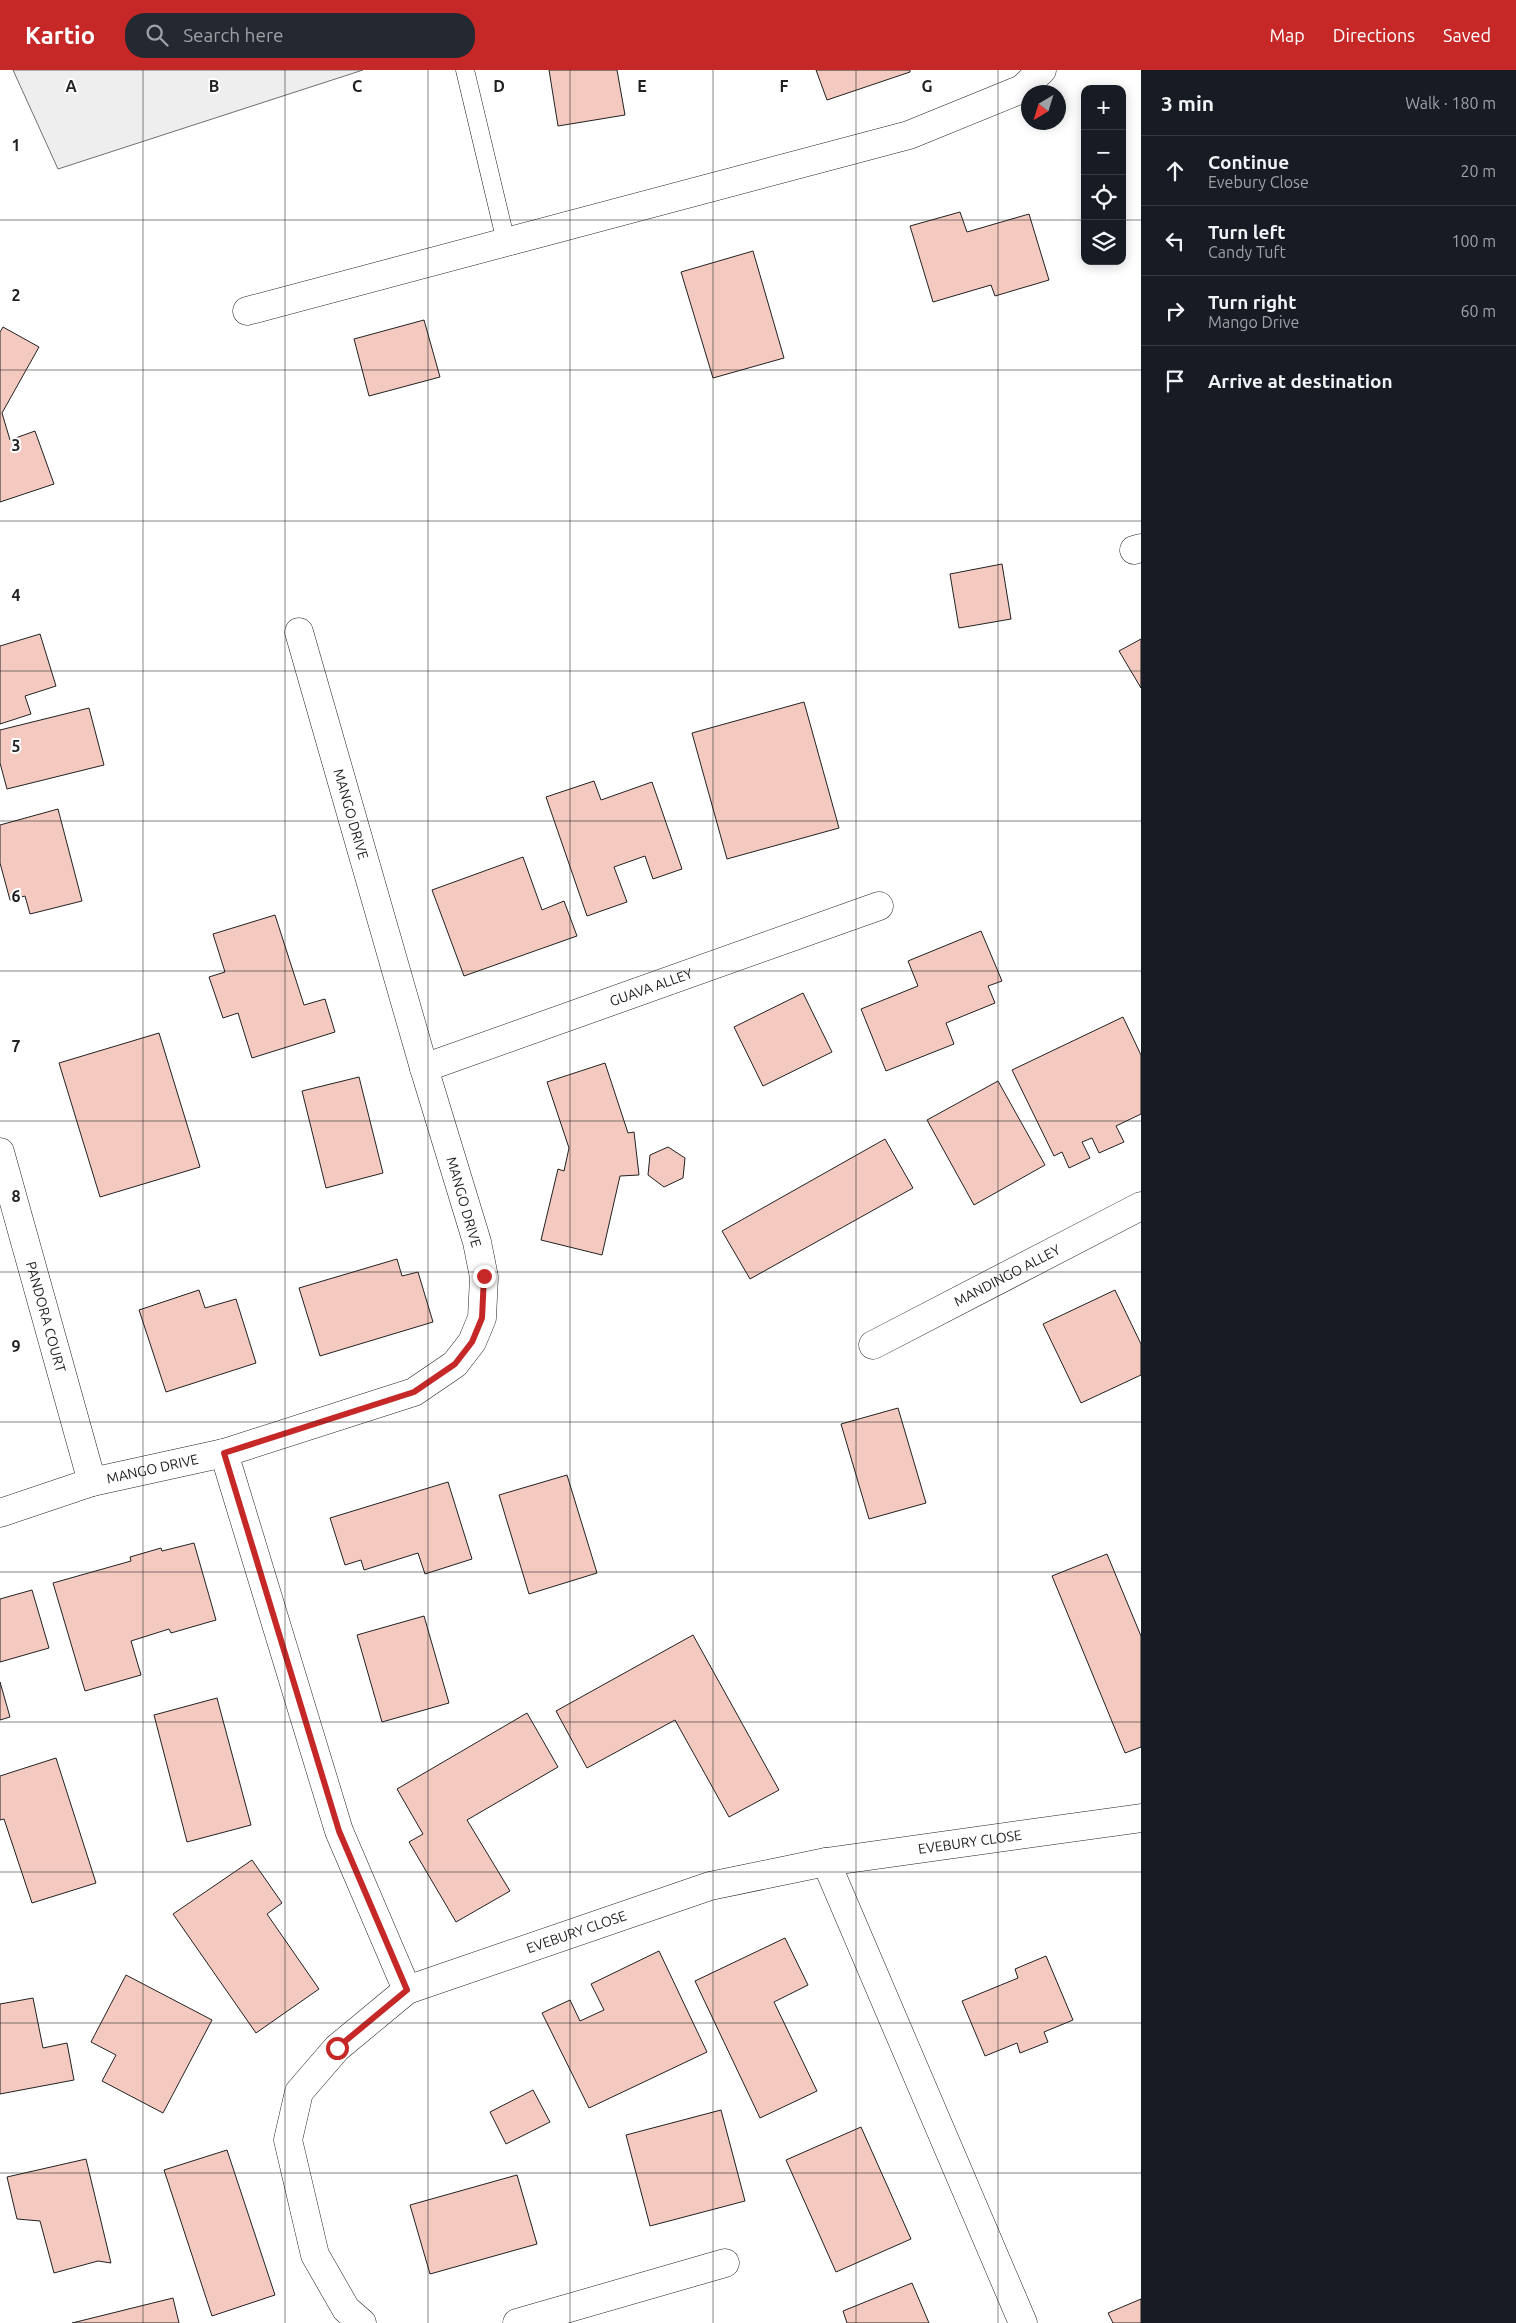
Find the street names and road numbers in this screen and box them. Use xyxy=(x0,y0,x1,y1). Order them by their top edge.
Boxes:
street label: MANGO DRIVE xyxy=(330,767,372,861)
street label: GUAVA ALLEY xyxy=(607,965,695,1009)
street label: MANGO DRIVE xyxy=(443,1155,485,1249)
street label: MANDINGO ALLEY xyxy=(951,1241,1063,1310)
street label: PANDORA COURT xyxy=(23,1259,69,1374)
street label: MANGO DRIVE xyxy=(105,1451,200,1487)
street label: EVEBURY CLOSE xyxy=(917,1827,1023,1857)
street label: EVEBURY CLOSE xyxy=(524,1907,628,1956)

